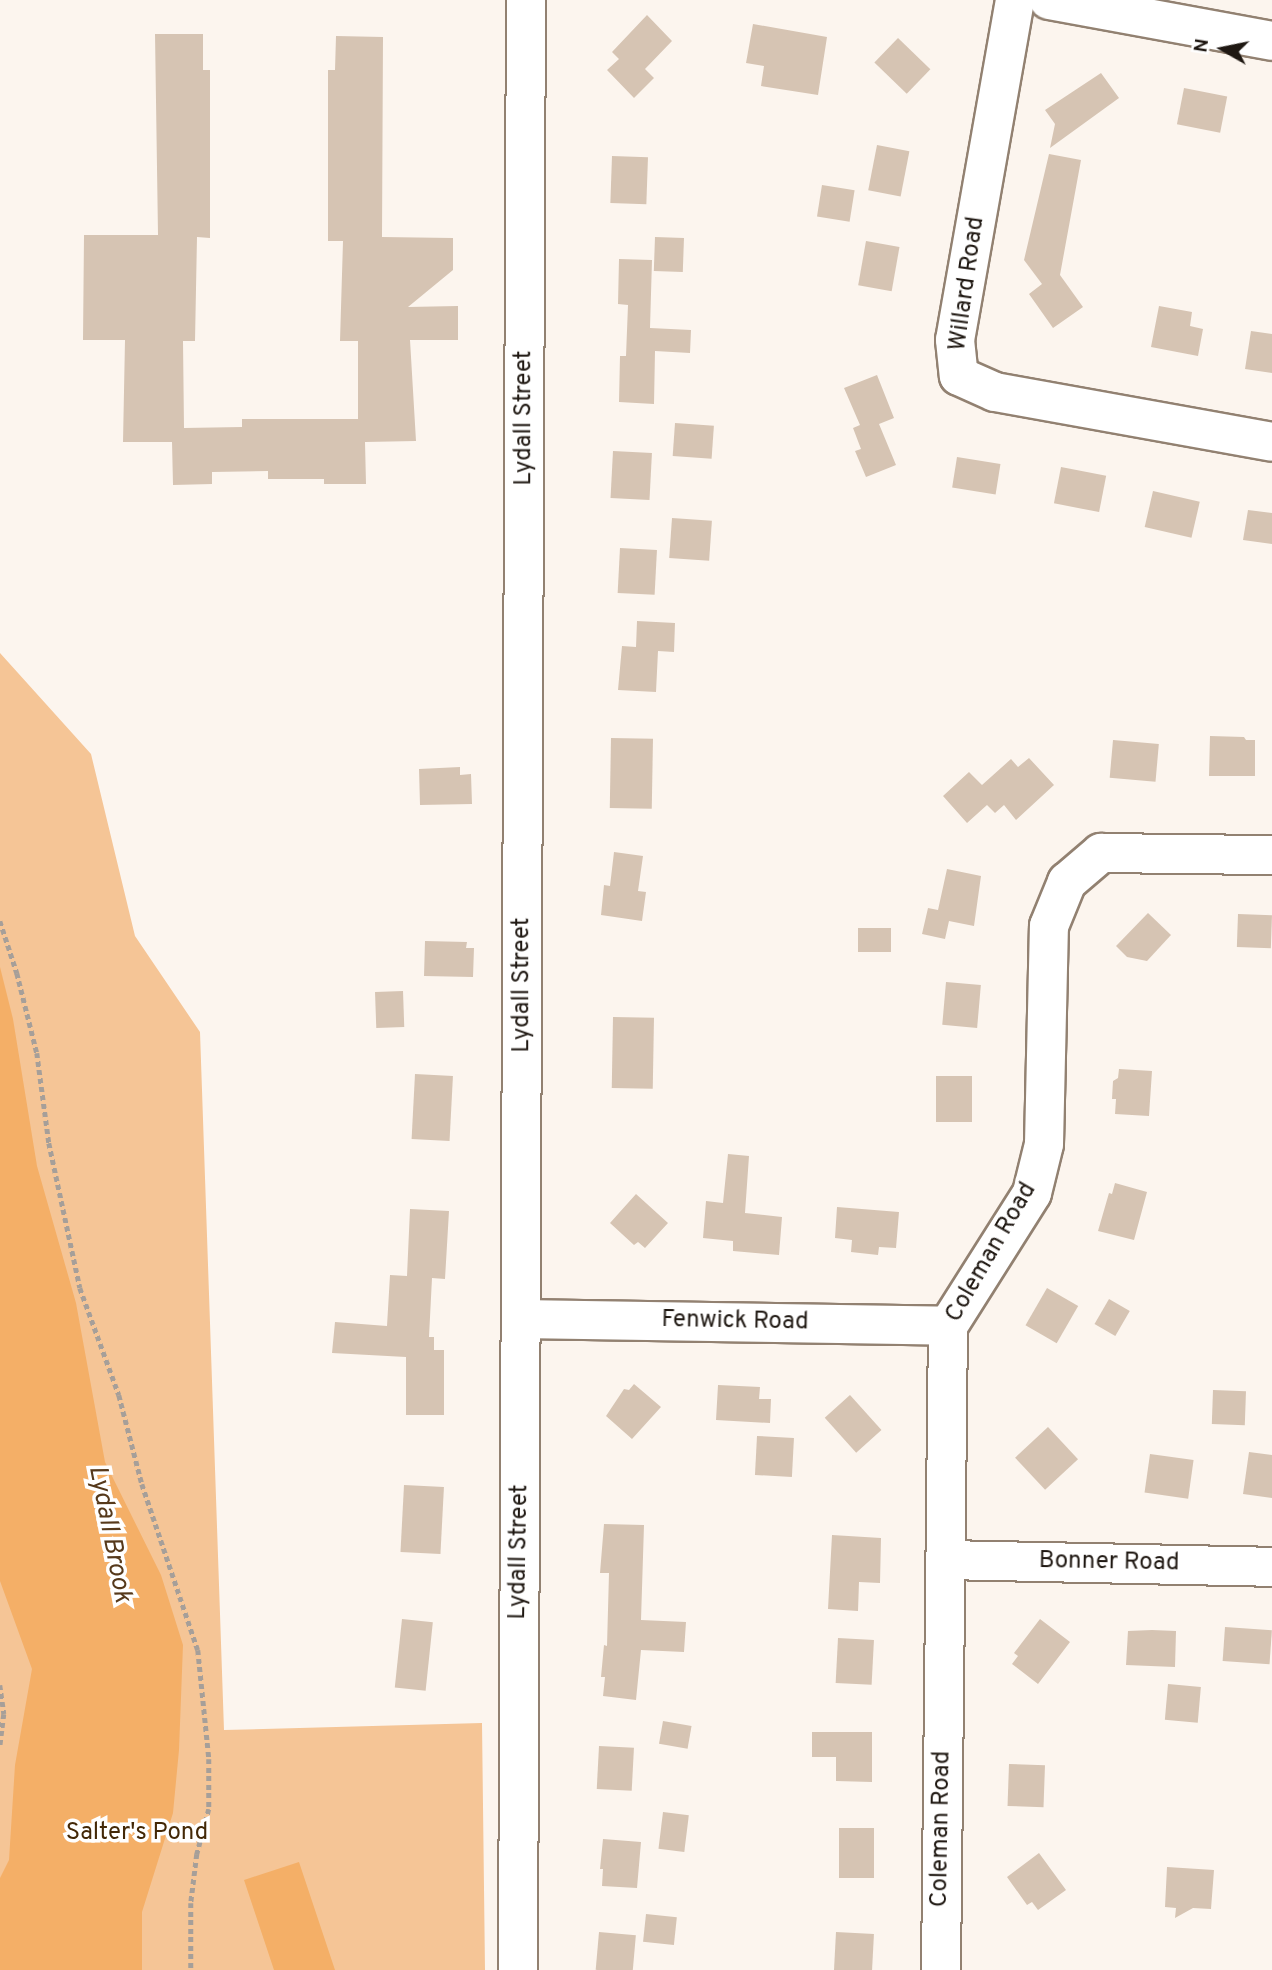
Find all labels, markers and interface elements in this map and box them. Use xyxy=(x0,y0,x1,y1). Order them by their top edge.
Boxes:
north arrow xyxy=(1188,14,1258,84)
text: N xyxy=(1189,37,1215,54)
street label: Willard Road xyxy=(944,215,992,353)
street label: Lydall Street xyxy=(511,350,539,486)
street label: Lydall Street xyxy=(509,917,537,1053)
street label: Coleman Road xyxy=(940,1178,1044,1328)
street label: Fenwick Road xyxy=(661,1306,809,1338)
water label: Lydall Brook xyxy=(80,1463,138,1605)
street label: Lydall Street xyxy=(504,1484,536,1620)
street label: Bonner Road xyxy=(1038,1547,1180,1579)
street label: Coleman Road xyxy=(926,1750,958,1908)
park label: Salter's Pond xyxy=(66,1820,208,1848)

